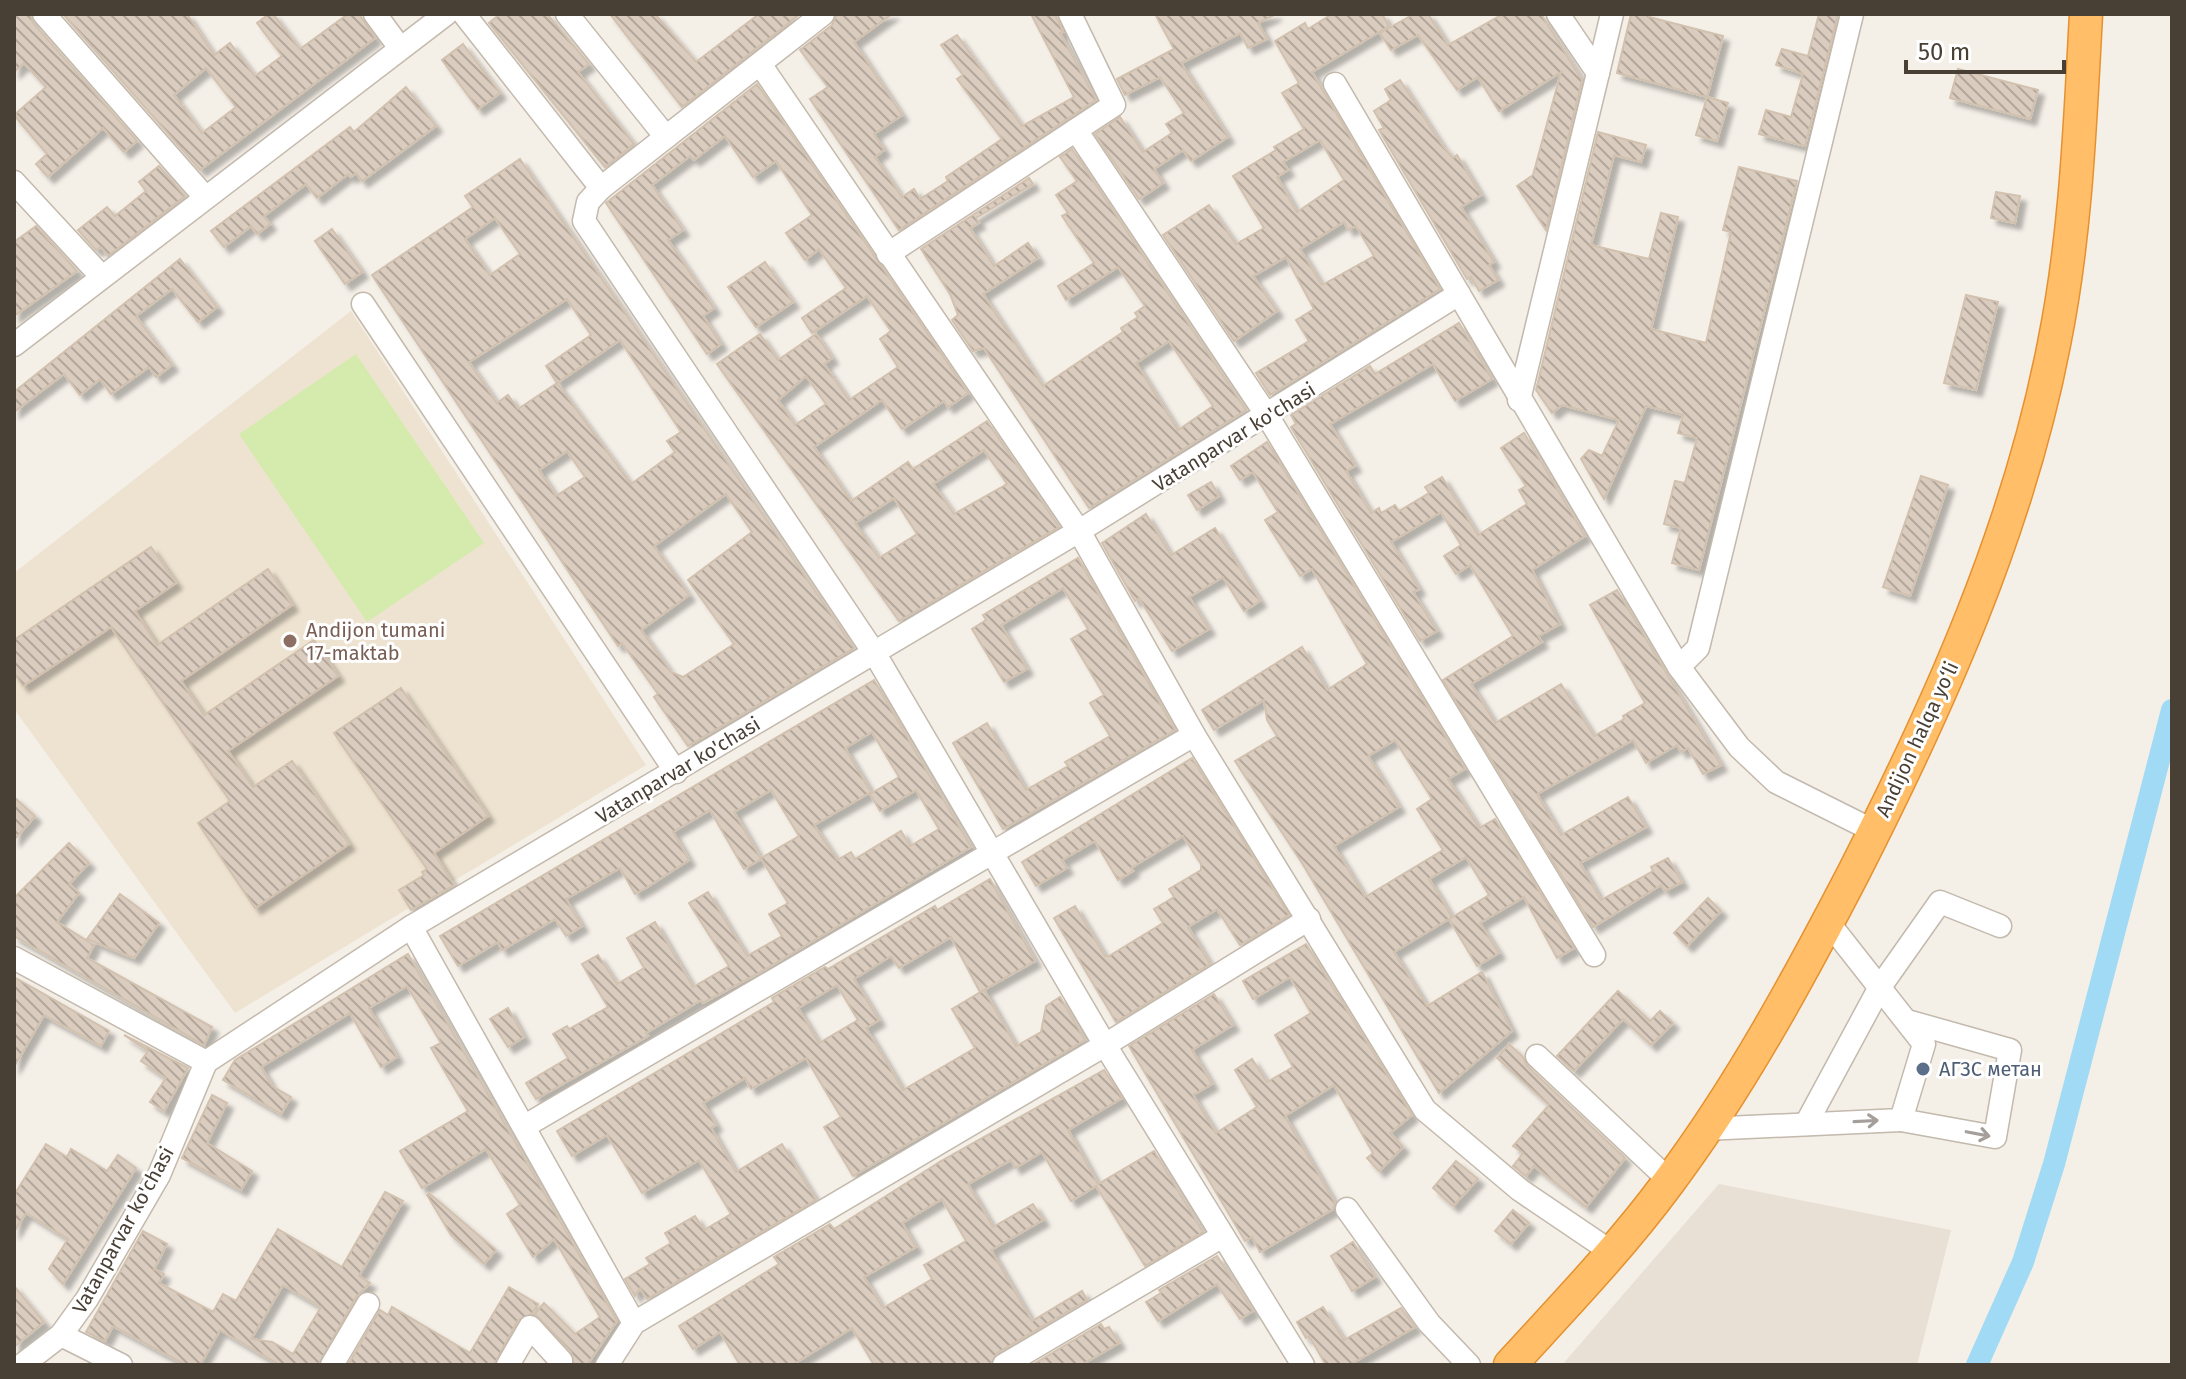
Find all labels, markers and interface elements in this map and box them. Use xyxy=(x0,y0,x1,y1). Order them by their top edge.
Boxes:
scale bar xyxy=(1906,24,2064,74)
text: 50 m xyxy=(1918,38,1970,66)
street label: Vatanparvar ko'chasi xyxy=(1148,377,1320,497)
place label: Andijon tumani 17-maktab xyxy=(306,618,445,665)
marker: Andijon tumani 17-maktab xyxy=(281,632,299,650)
street label: Andijon halqa yo‘li xyxy=(1870,657,1964,821)
street label: Vatanparvar ko'chasi xyxy=(592,711,764,829)
place label: АГЗС метан xyxy=(1939,1057,2042,1081)
marker: АГЗС метан xyxy=(1914,1060,1932,1078)
one-way arrow xyxy=(1853,1113,1879,1128)
one-way arrow xyxy=(1965,1127,1990,1142)
street label: Vatanparvar ko'chasi xyxy=(67,1142,179,1318)

